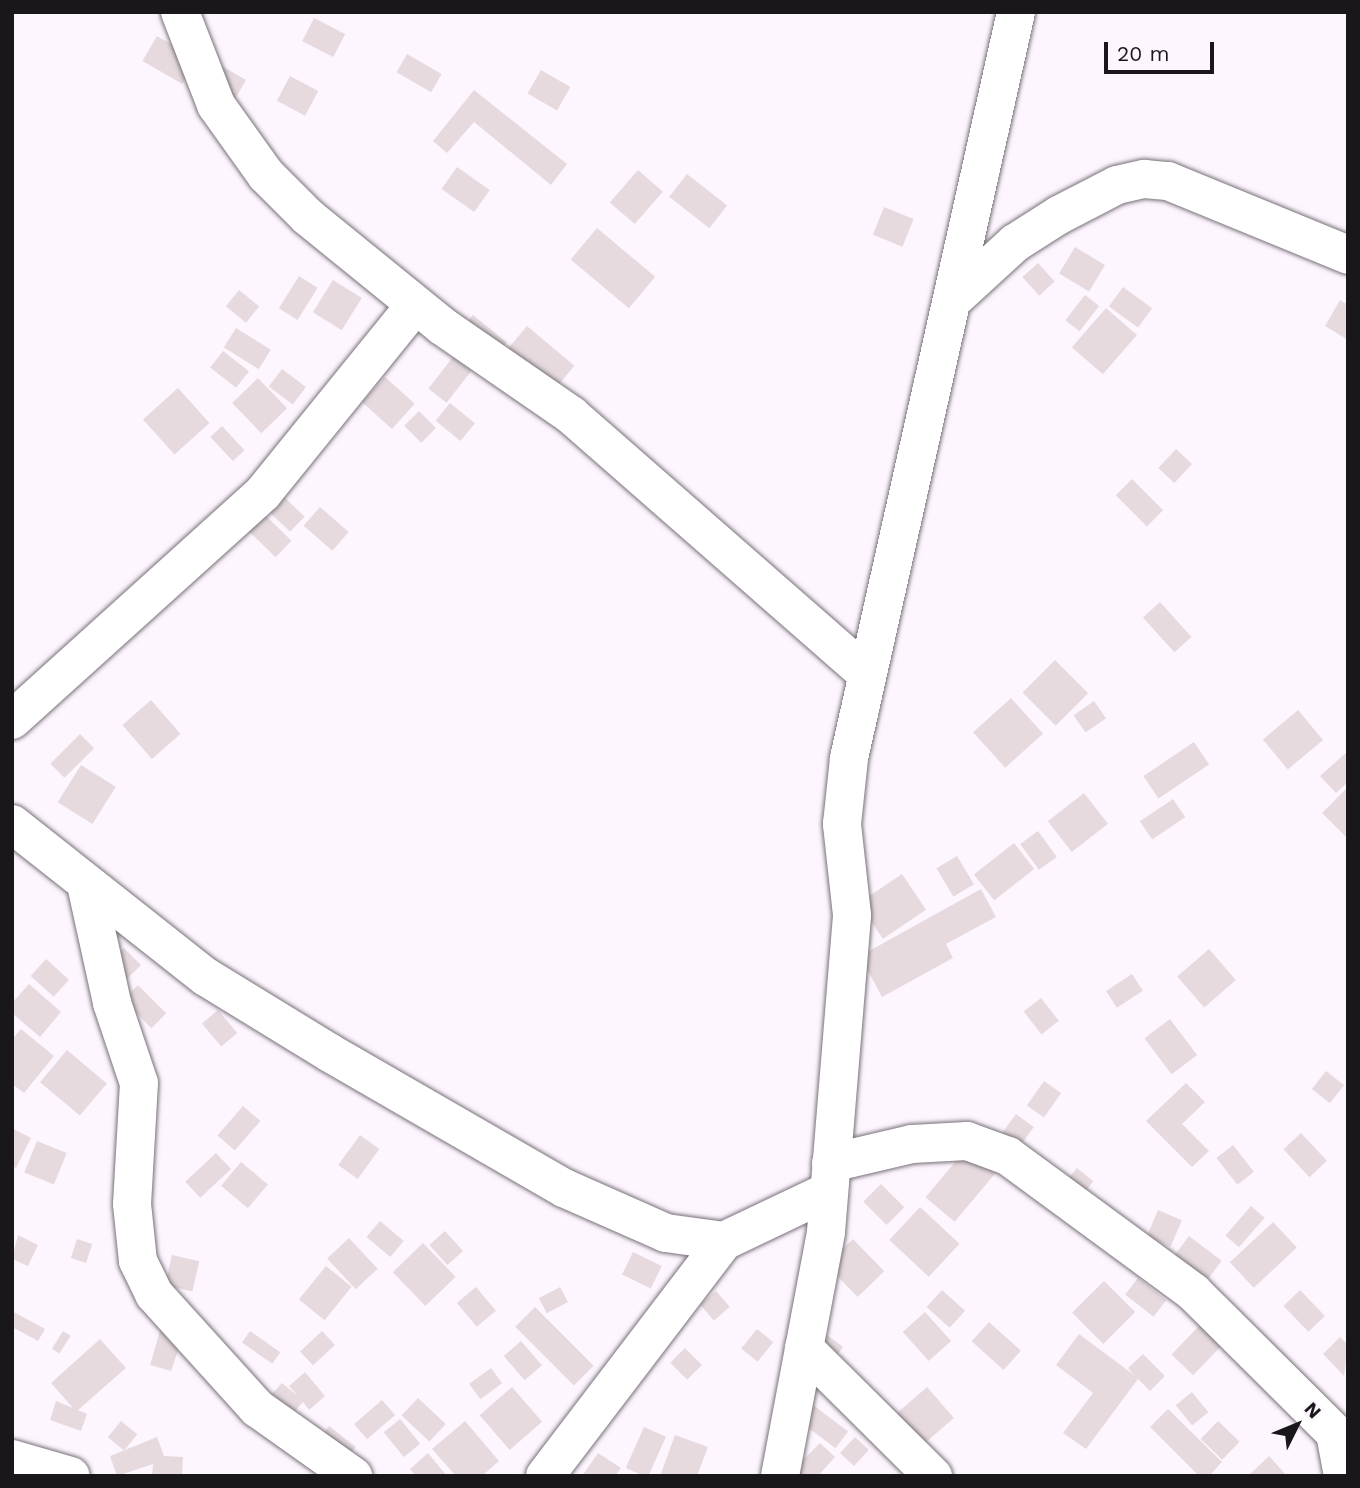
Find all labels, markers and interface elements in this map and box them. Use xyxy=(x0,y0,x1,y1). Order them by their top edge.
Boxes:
scale bar xyxy=(1108,28,1218,72)
text: 20 m xyxy=(1117,41,1169,66)
north arrow xyxy=(1262,1390,1332,1460)
text: N xyxy=(1300,1397,1326,1423)

